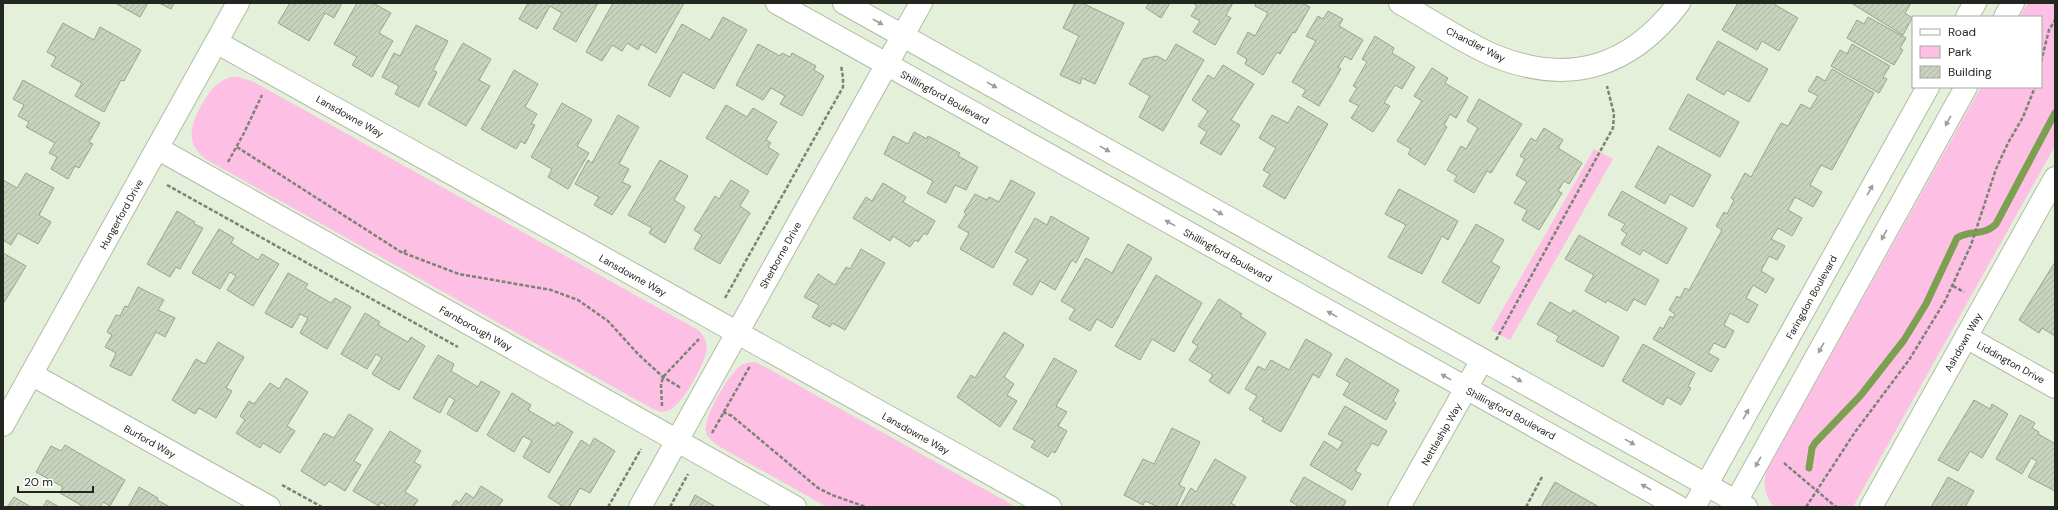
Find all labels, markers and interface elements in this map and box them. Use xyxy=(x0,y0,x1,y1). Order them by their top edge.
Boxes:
legend xyxy=(1912,16,2042,88)
one-way arrow xyxy=(872,19,884,25)
street label: Chandler Way xyxy=(1444,24,1508,65)
text: Road xyxy=(1948,24,1976,40)
text: Park xyxy=(1948,44,1972,60)
text: Building xyxy=(1948,64,1992,80)
street label: Shillingford Boulevard xyxy=(898,68,991,127)
one-way arrow xyxy=(986,82,997,89)
street label: Lansdowne Way xyxy=(314,93,386,141)
one-way arrow xyxy=(1944,115,1951,127)
one-way arrow xyxy=(1099,145,1111,152)
street label: Hungerford Drive xyxy=(97,177,146,252)
one-way arrow xyxy=(1867,184,1874,196)
one-way arrow xyxy=(1213,209,1224,216)
street label: Sherborne Drive xyxy=(757,219,804,291)
one-way arrow xyxy=(1164,220,1176,227)
street label: Shillingford Boulevard xyxy=(1181,226,1274,285)
one-way arrow xyxy=(1881,229,1888,241)
street label: Lansdowne Way xyxy=(597,252,669,300)
street label: Faringdon Boulevard xyxy=(1783,253,1840,341)
street label: Farnborough Way xyxy=(437,303,515,354)
one-way arrow xyxy=(1327,310,1338,317)
street label: Ashdown Way xyxy=(1942,310,1985,374)
street label: Liddington Drive xyxy=(1974,338,2047,387)
one-way arrow xyxy=(1818,342,1825,354)
one-way arrow xyxy=(1440,374,1452,381)
one-way arrow xyxy=(1511,375,1522,382)
street label: Shillingford Boulevard xyxy=(1464,384,1558,443)
street label: Nettleship Way xyxy=(1418,400,1465,468)
one-way arrow xyxy=(1742,408,1749,420)
street label: Lansdowne Way xyxy=(880,410,952,458)
street label: Burford Way xyxy=(122,422,178,461)
one-way arrow xyxy=(1624,439,1636,446)
one-way arrow xyxy=(1755,456,1761,468)
scale bar xyxy=(18,468,93,494)
text: 20 m xyxy=(24,474,53,490)
one-way arrow xyxy=(1640,484,1652,491)

